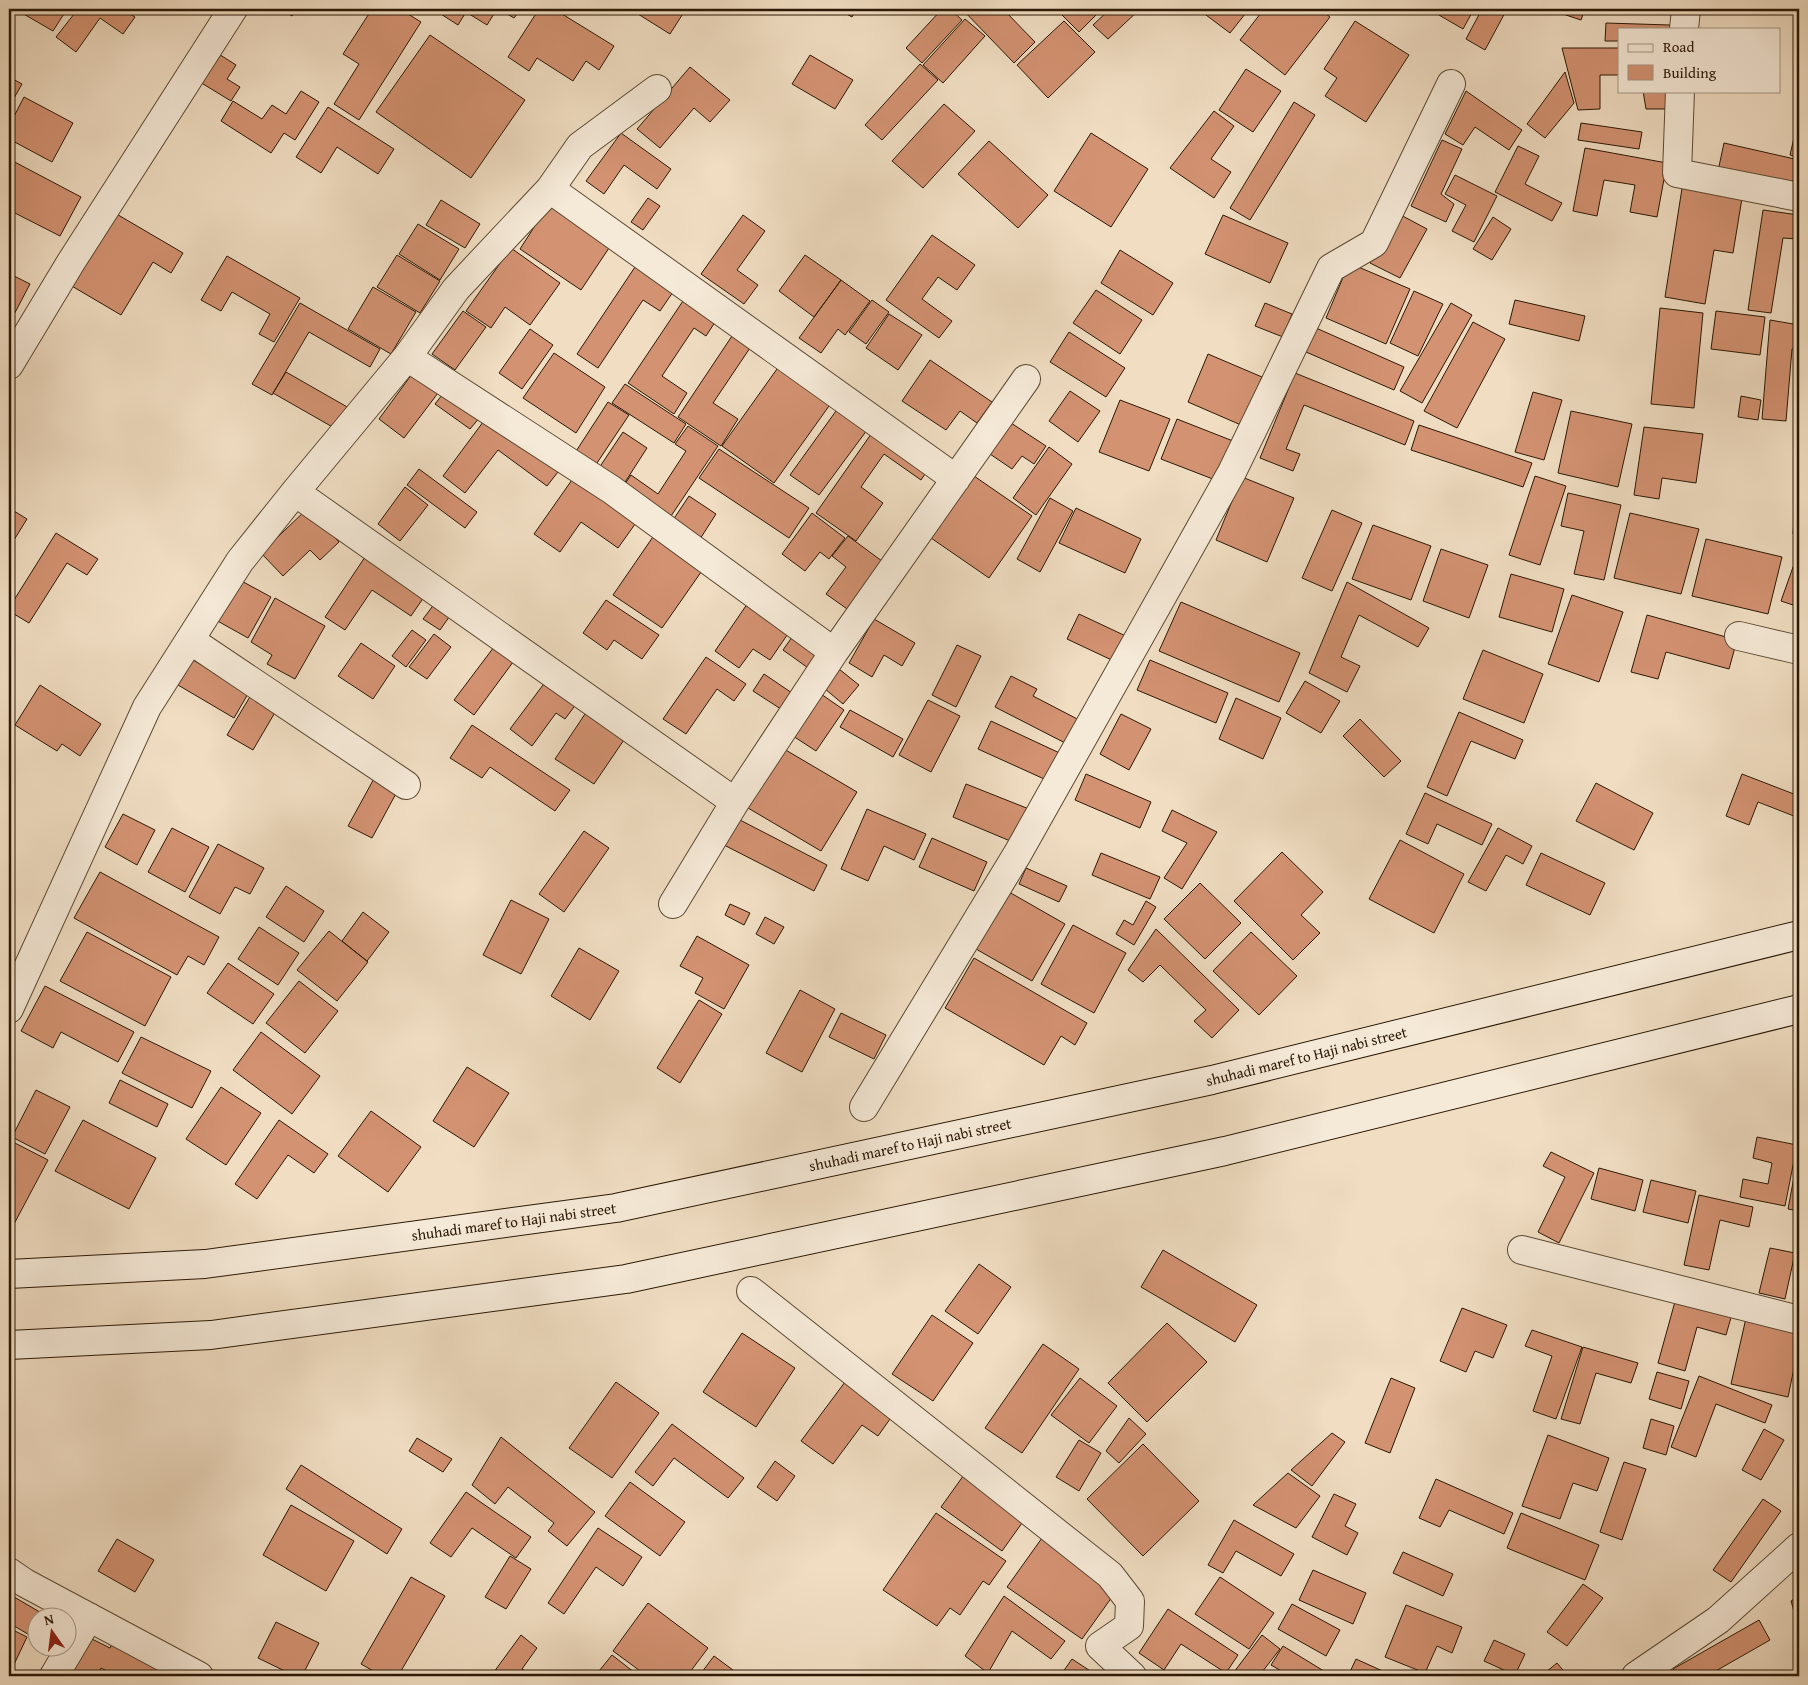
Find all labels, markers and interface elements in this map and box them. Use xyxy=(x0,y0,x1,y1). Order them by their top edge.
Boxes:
legend xyxy=(1618,28,1780,92)
text: Road xyxy=(1663,36,1694,57)
text: Building xyxy=(1663,62,1717,83)
street label: shuhadi maref to Haji nabi street xyxy=(1204,1021,1410,1091)
street label: shuhadi maref to Haji nabi street xyxy=(807,1112,1014,1176)
street label: shuhadi maref to Haji nabi street xyxy=(410,1197,618,1246)
north arrow xyxy=(28,1608,78,1658)
text: N xyxy=(42,1608,56,1630)

